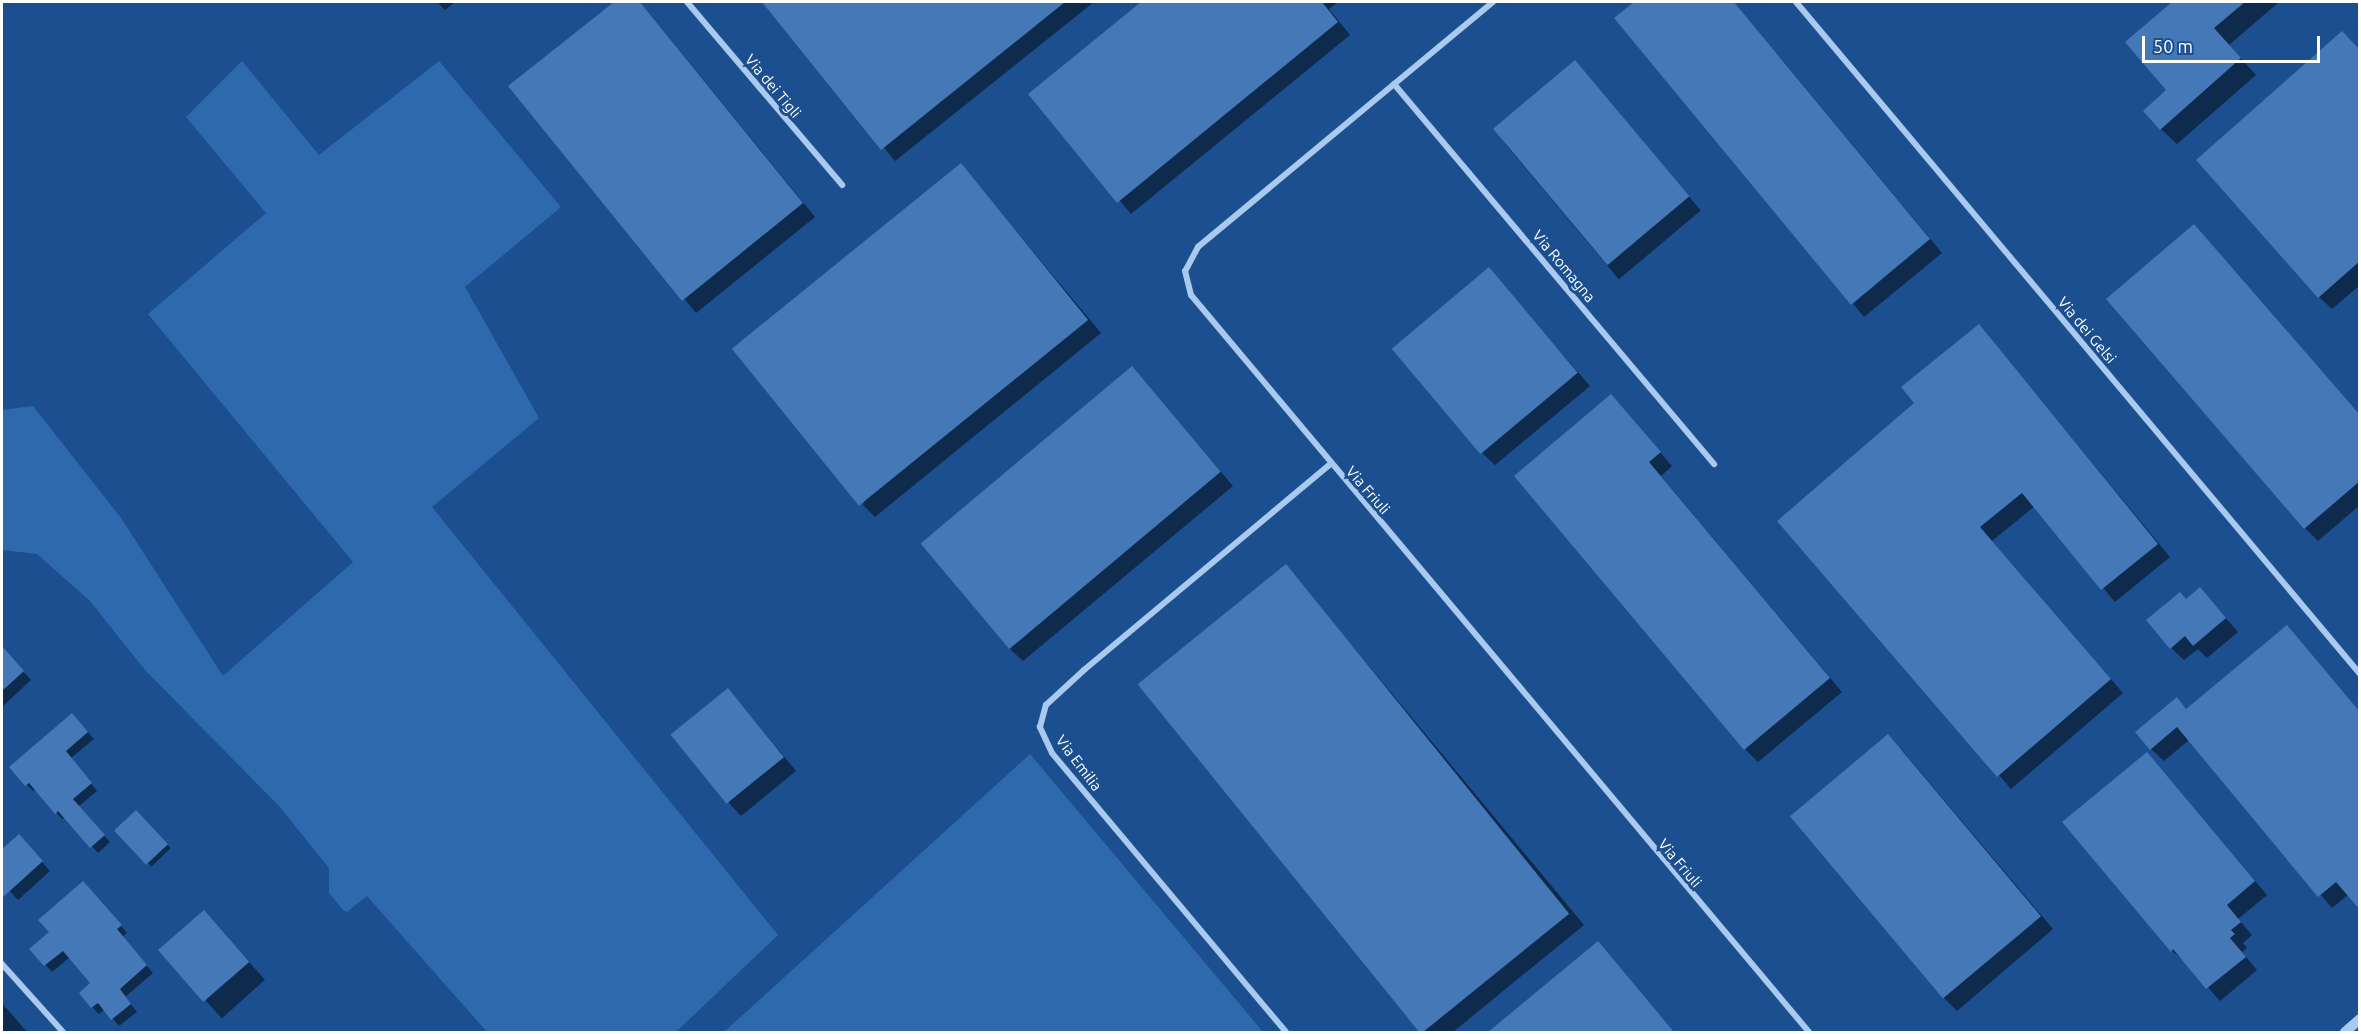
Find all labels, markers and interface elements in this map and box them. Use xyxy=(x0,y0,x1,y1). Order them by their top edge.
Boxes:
scale bar xyxy=(2145,24,2324,62)
text: 50 m xyxy=(2153,36,2193,56)
street label: Via dei Tigli xyxy=(741,51,805,121)
street label: Via Romagna xyxy=(1529,226,1599,306)
street label: Via dei Gelsi xyxy=(2054,293,2120,367)
street label: Via Friuli xyxy=(1342,462,1394,518)
street label: Via Emilia xyxy=(1052,732,1106,794)
street label: Via Friuli xyxy=(1654,835,1706,891)

